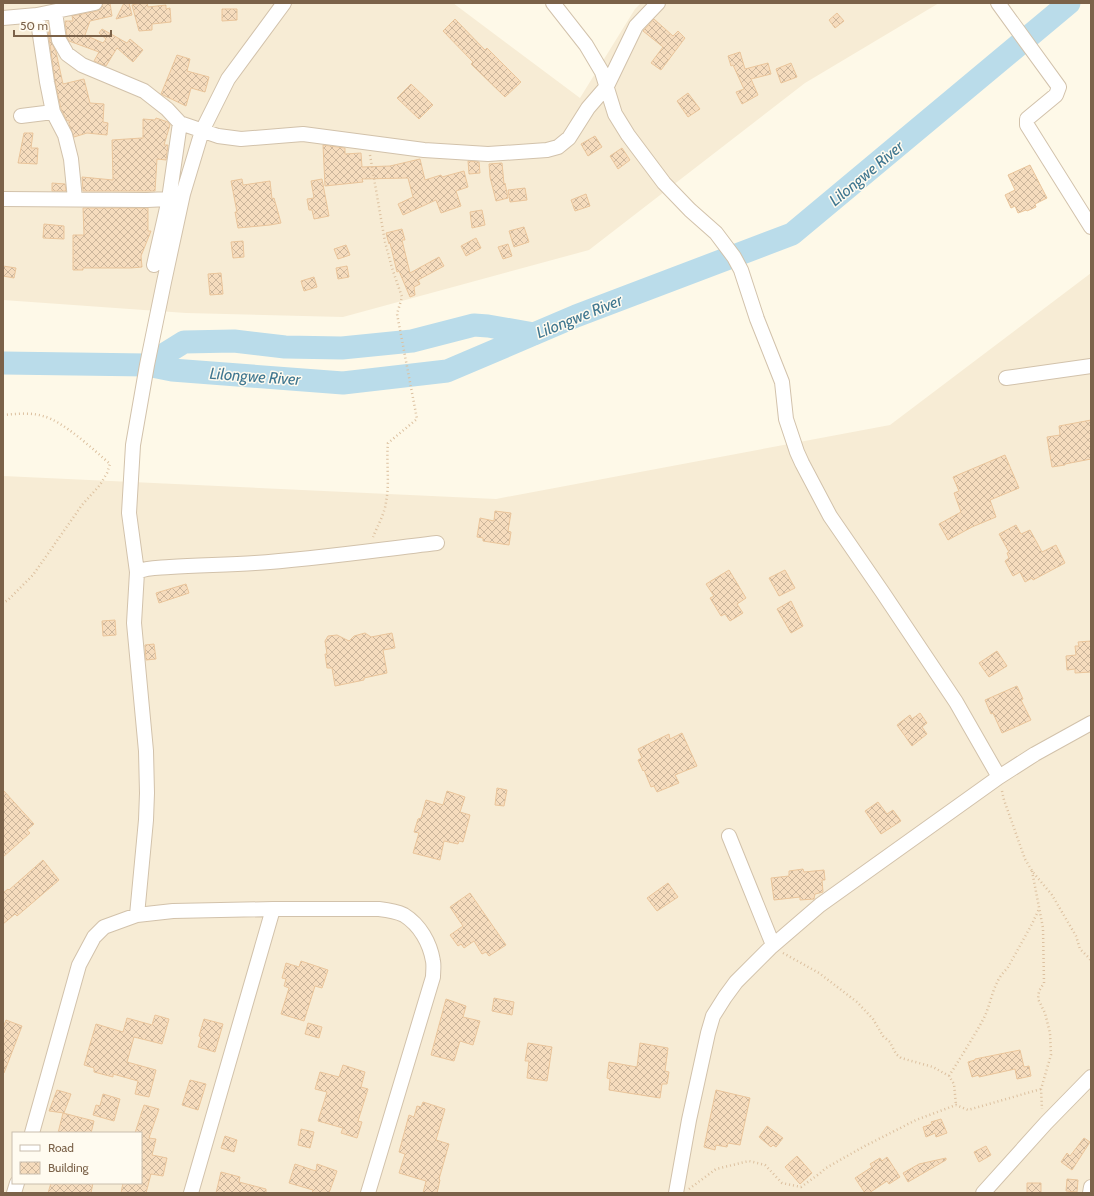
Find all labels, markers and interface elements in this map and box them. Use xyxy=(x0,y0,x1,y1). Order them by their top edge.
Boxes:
scale bar xyxy=(14,12,111,38)
text: 50 m xyxy=(20,18,48,33)
water label: Lilongwe River xyxy=(825,136,908,210)
water label: Lilongwe River xyxy=(533,290,626,342)
water label: Lilongwe River xyxy=(209,364,302,389)
legend xyxy=(12,1132,142,1184)
text: Road xyxy=(48,1140,74,1155)
text: Building xyxy=(48,1160,90,1175)

